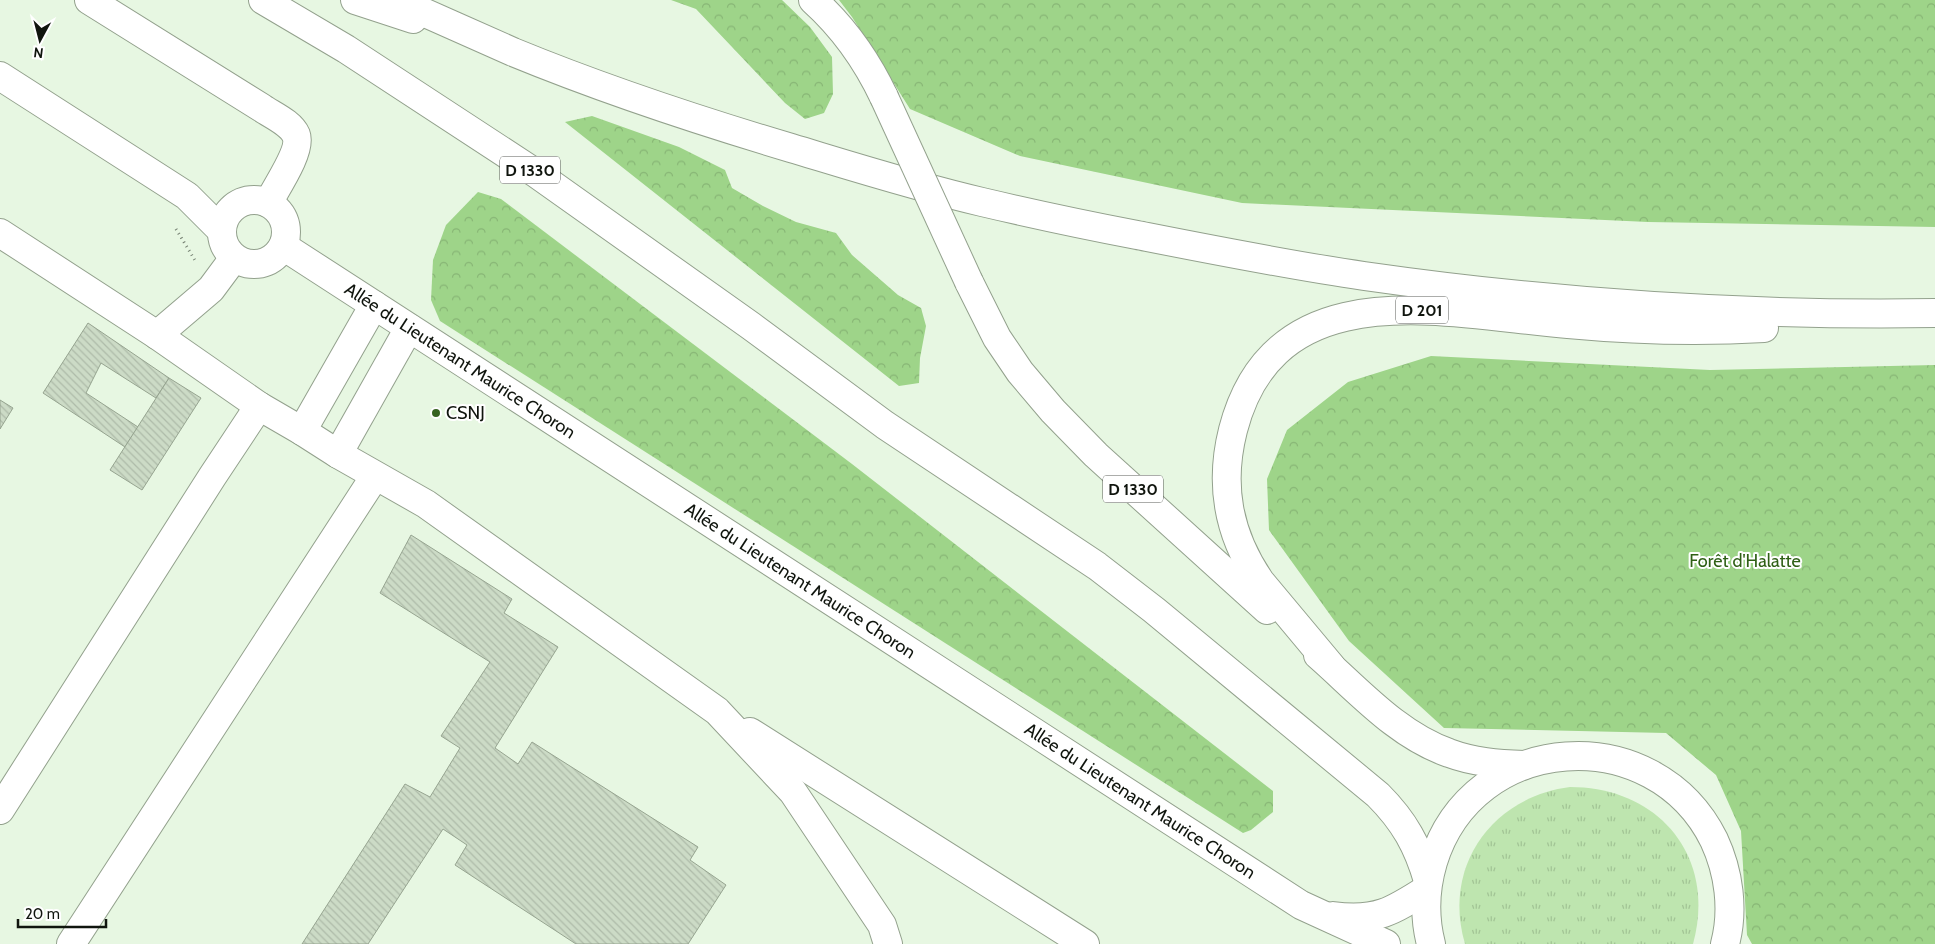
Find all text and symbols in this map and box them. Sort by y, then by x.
north arrow [15,15,65,65]
text: N [32,43,44,62]
road number: D 1330 [500,156,560,184]
street label: Allée du Lieutenant Maurice Choron [341,278,580,443]
road number: D 201 [1396,296,1448,324]
place label: CSNJ [446,402,485,424]
marker: CSNJ [430,407,442,419]
road number: D 1330 [1103,476,1163,502]
street label: Allée du Lieutenant Maurice Choron [681,498,920,663]
park label: Forêt d'Halatte [1689,550,1801,572]
street label: Allée du Lieutenant Maurice Choron [1021,718,1260,884]
scale bar [18,896,105,928]
text: 20 m [25,905,60,923]

